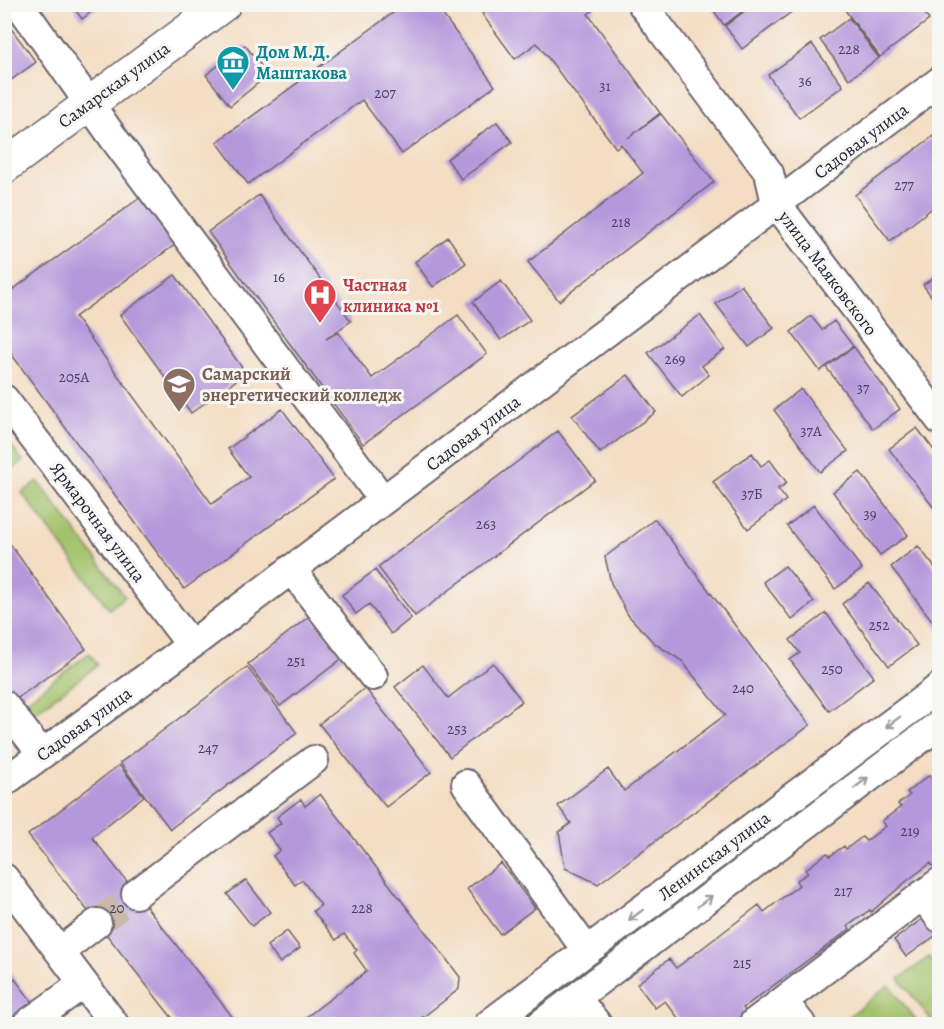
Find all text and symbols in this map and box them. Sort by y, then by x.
street label: Самарская улица [53,36,175,134]
house number: 228 [838,39,860,59]
place label: Дом М.Д. Маштакова [256,40,348,85]
museum icon: Дом М.Д. Маштакова [215,44,251,91]
house number: 36 [798,71,812,91]
house number: 31 [599,76,611,96]
house number: 207 [374,83,396,103]
street label: Садовая улица [809,97,914,184]
house number: 277 [894,175,915,195]
street label: улица Маяковского [772,205,883,340]
house number: 218 [611,212,631,232]
house number: 16 [273,267,285,287]
place label: Частная клиника №1 [343,273,440,318]
hospital icon: Частная клиника №1 [302,277,338,324]
house number: 269 [665,349,686,369]
place label: Самарский энергетический колледж [202,362,402,407]
school or university icon: Самарский энергетический колледж [161,366,197,413]
house number: 205А [59,367,89,387]
house number: 37 [857,378,870,398]
street label: Садовая улица [421,389,526,476]
house number: 37А [800,421,822,441]
street label: Ярмарочная улица [45,457,152,588]
house number: 37Б [741,484,763,504]
house number: 39 [863,504,877,524]
house number: 263 [476,514,496,534]
house number: 252 [869,615,889,635]
house number: 251 [287,651,305,671]
house number: 250 [821,659,843,679]
house number: 240 [732,678,754,698]
street label: Садовая улица [31,681,137,767]
one-way arrow [885,716,901,729]
house number: 253 [447,719,467,739]
house number: 247 [198,738,219,758]
one-way arrow [852,777,868,790]
street label: Ленинская улица [653,806,775,906]
house number: 219 [900,821,920,841]
house number: 217 [834,881,853,901]
one-way arrow [697,895,713,907]
house number: 20 [109,898,125,918]
house number: 228 [351,898,373,918]
one-way arrow [628,908,644,921]
house number: 215 [733,953,751,973]

